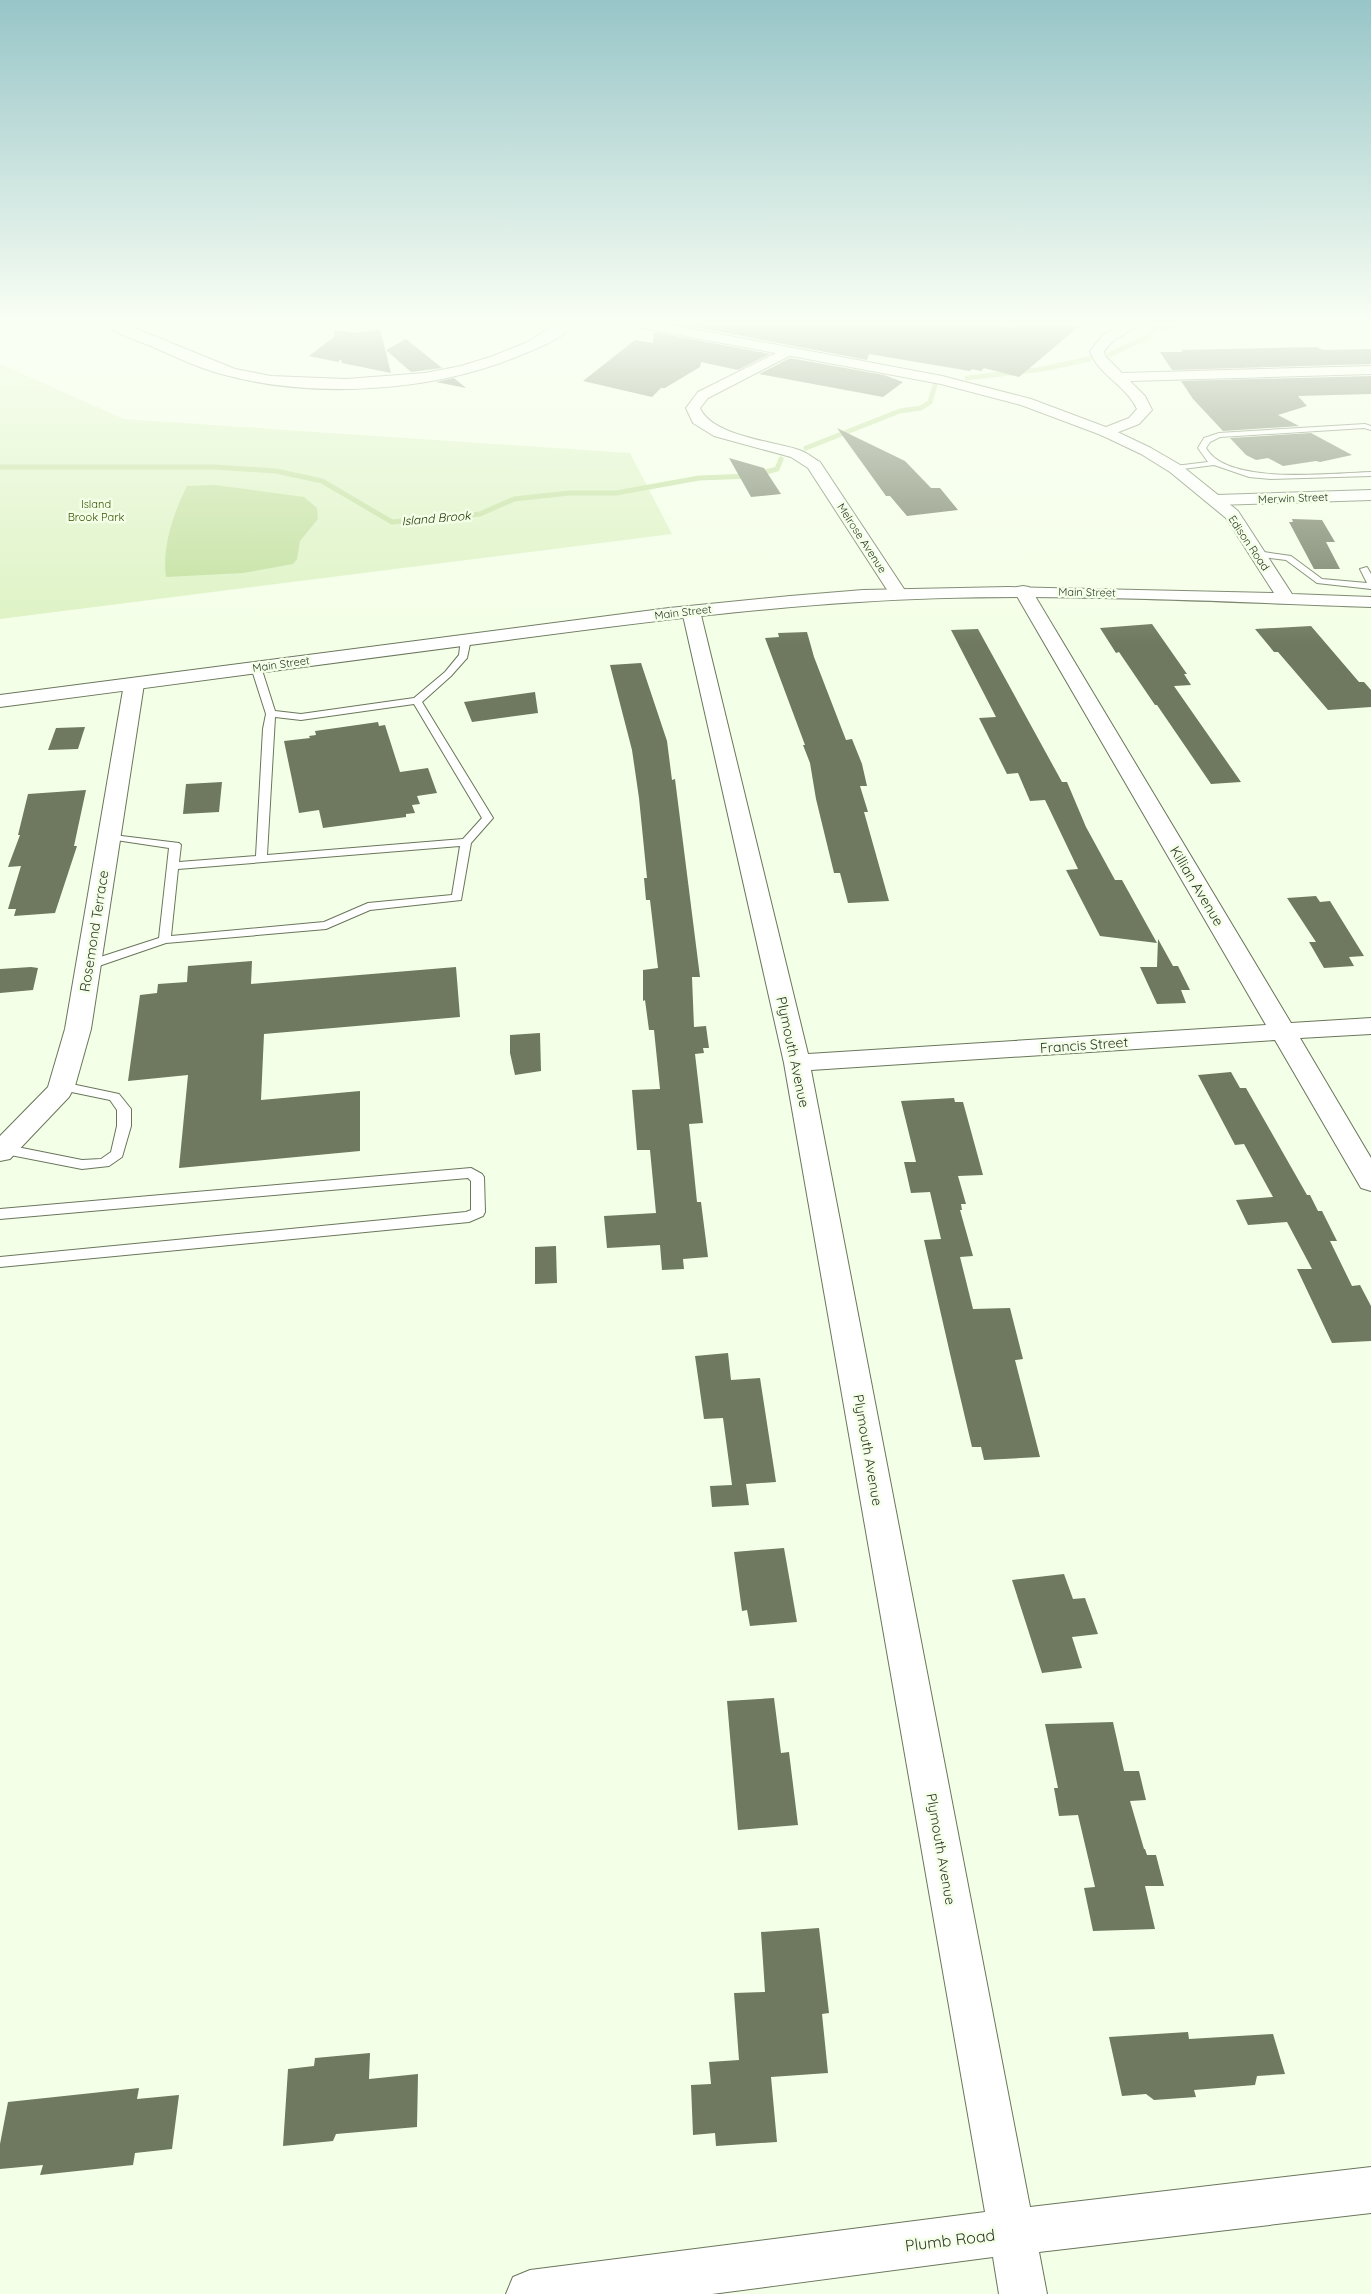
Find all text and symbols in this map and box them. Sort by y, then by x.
street label: Merwin Street [1258,490,1329,506]
park label: Island Brook Park [68,497,124,524]
street label: Melrose Avenue [834,500,890,576]
water label: Island Brook [401,507,473,528]
street label: Edison Road [1225,513,1273,573]
street label: Main Street [1058,584,1116,600]
street label: Main Street [654,602,713,622]
street label: Main Street [252,653,311,675]
street label: Killian Avenue [1166,843,1228,929]
street label: Rosemond Terrace [76,869,113,993]
street label: Plymouth Avenue [772,995,814,1109]
street label: Francis Street [1039,1033,1129,1057]
street label: Plymouth Avenue [849,1393,887,1507]
street label: Plymouth Avenue [922,1792,960,1906]
street label: Plumb Road [904,2225,996,2255]

